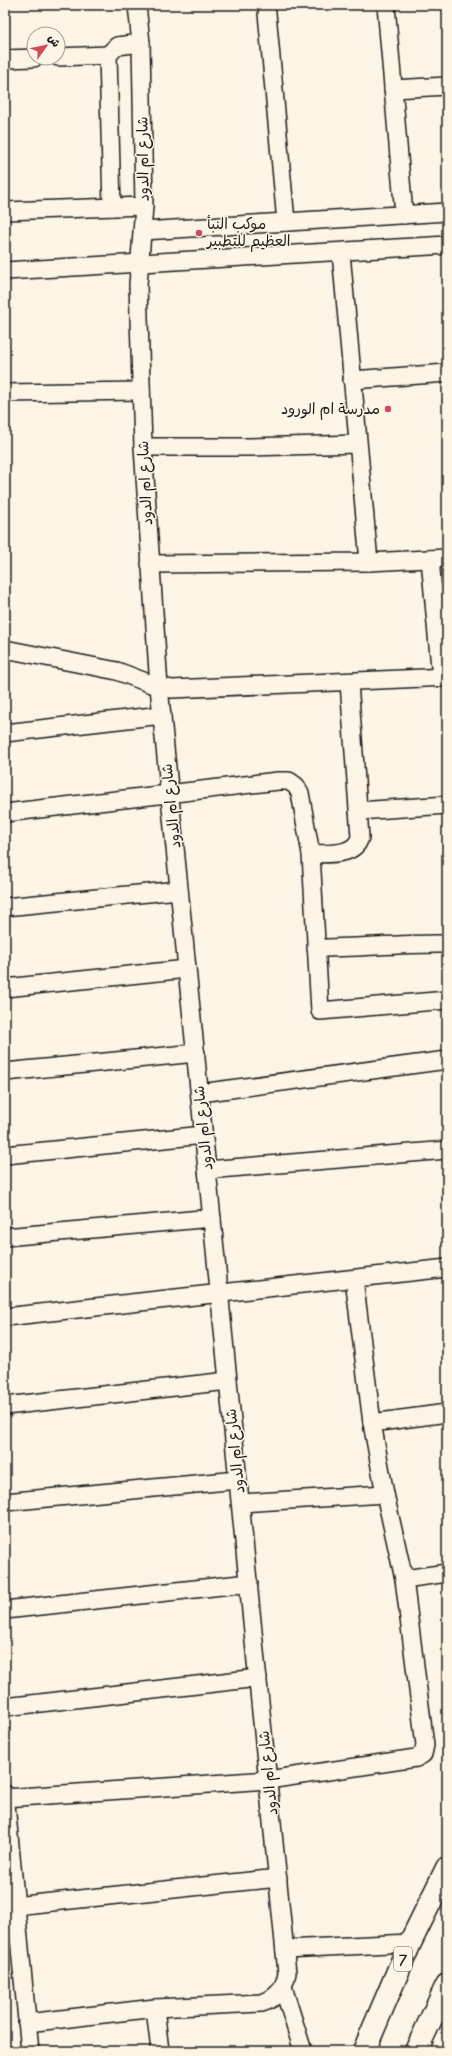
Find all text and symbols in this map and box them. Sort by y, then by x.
north arrow [26,26,66,66]
text: ش [44,32,63,50]
street label: شارع ام الدود [133,116,155,202]
place label: موكب النبأ العظيم للتطبير [206,215,291,252]
marker: موكب النبأ العظيم للتطبير [194,228,204,238]
place label: مدرسة ام الورود [281,400,380,420]
marker: مدرسة ام الورود [383,404,393,414]
street label: شارع ام الدود [134,440,158,526]
street label: شارع ام الدود [158,763,186,849]
street label: شارع ام الدود [190,1085,218,1171]
street label: شارع ام الدود [222,1408,250,1494]
street label: شارع ام الدود [255,1730,283,1816]
road number: 7 [394,1947,412,1971]

